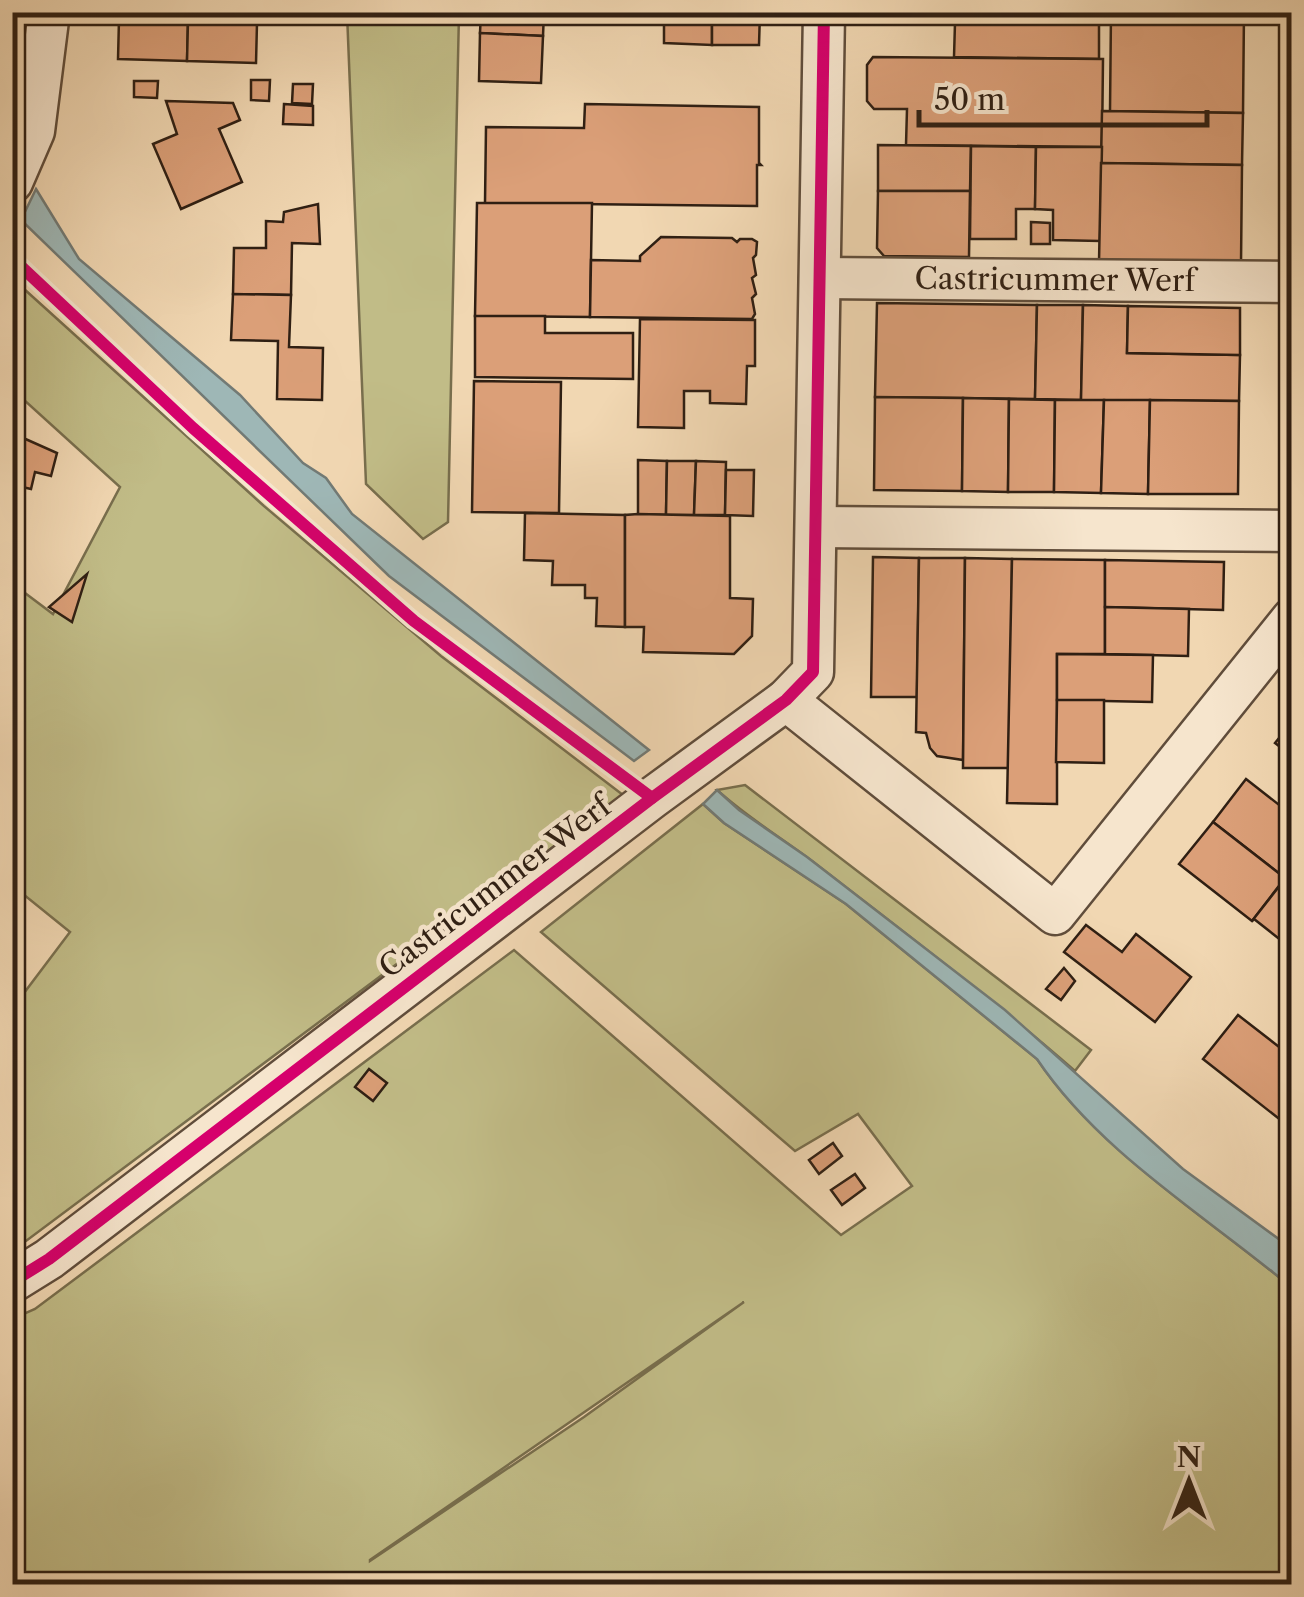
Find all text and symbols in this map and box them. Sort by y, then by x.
scale bar [919,65,1206,127]
text: 50 m [934,81,1005,118]
street label: Castricummer Werf [915,260,1199,299]
street label: Castricummer Werf [372,785,620,986]
north arrow [1139,1432,1239,1532]
text: N [1177,1440,1201,1474]

